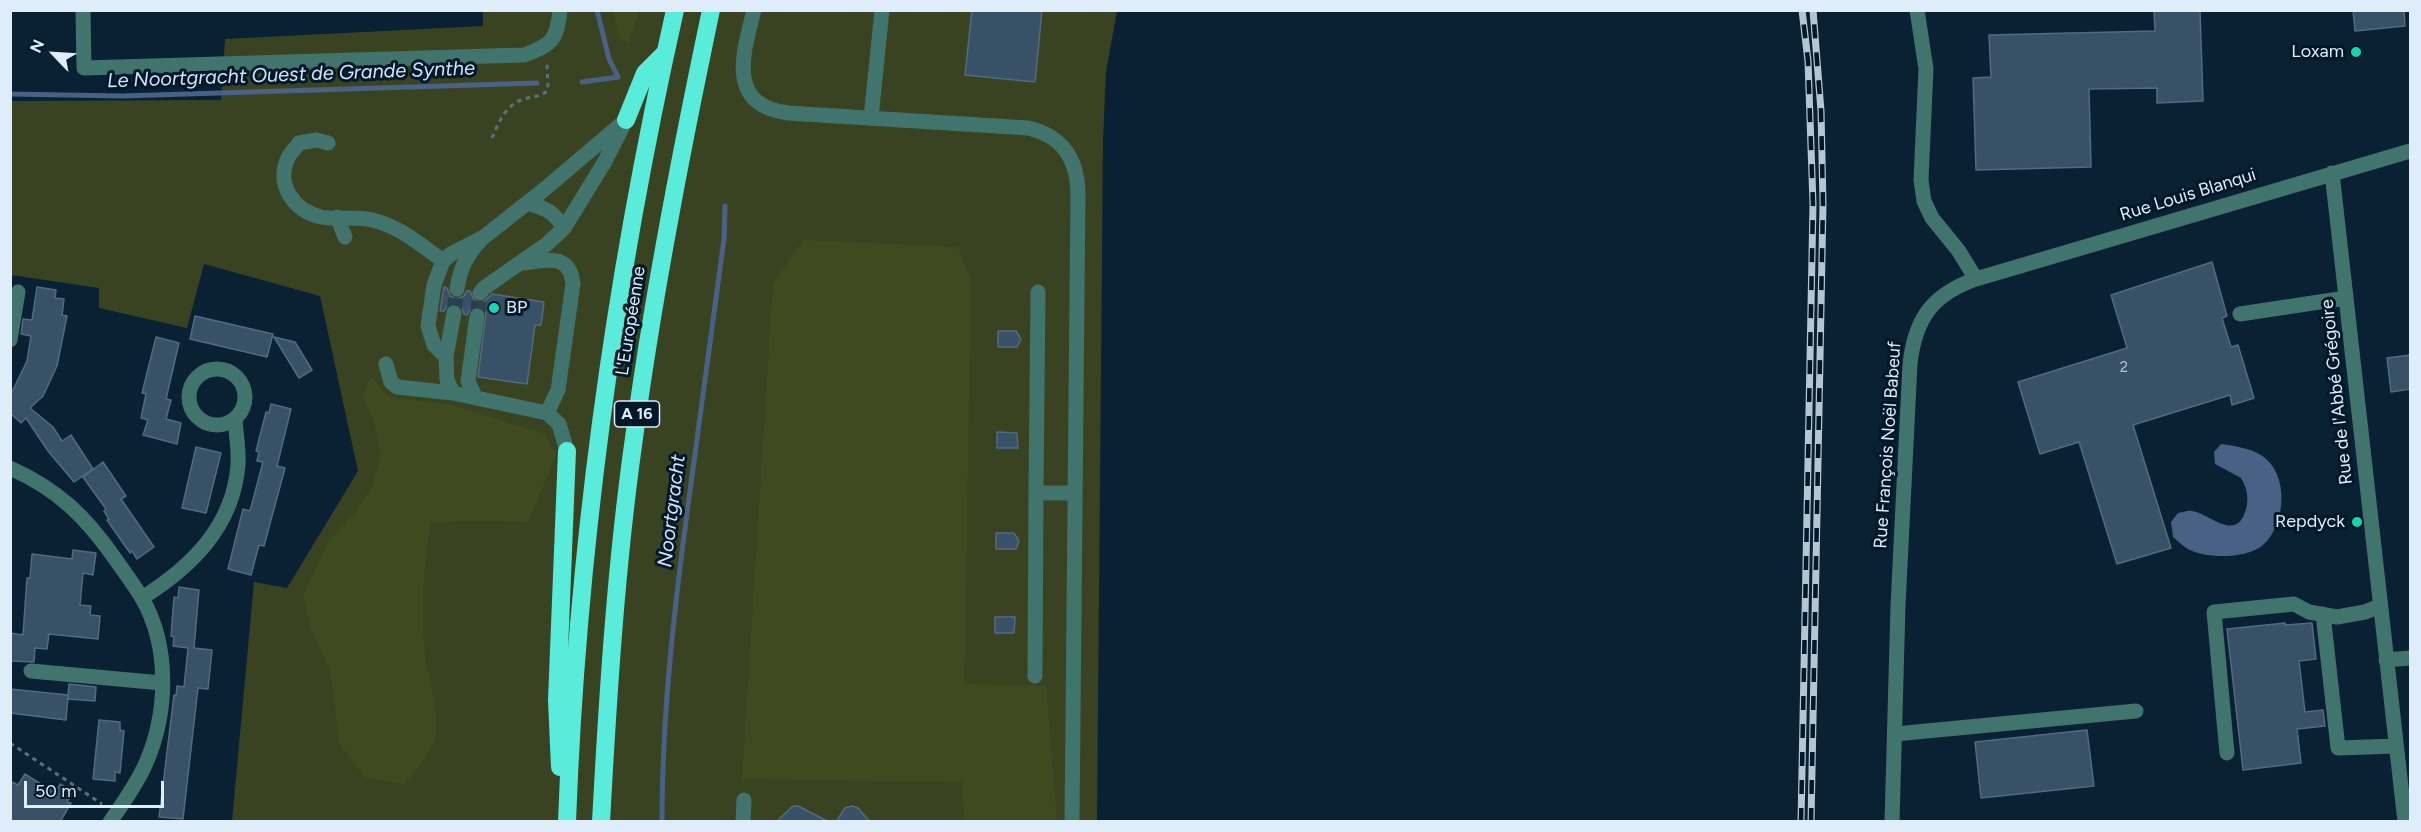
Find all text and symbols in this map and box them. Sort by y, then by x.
north arrow [24,24,84,84]
text: N [26,37,48,56]
place label: Loxam [2291,41,2344,63]
marker: Loxam [2349,45,2363,59]
water label: Le Noortgracht Ouest de Grande Synthe [107,57,475,93]
street label: Rue Louis Blanqui [2117,164,2259,226]
street label: L'Européenne [612,265,650,377]
place label: BP [506,297,527,319]
street label: Rue de l'Abbé Grégoire [2317,298,2357,486]
marker: BP [487,301,501,315]
street label: Rue François Noël Babeuf [1870,341,1906,549]
house number: 2 [2120,359,2128,377]
road number: A 16 [614,401,660,427]
water label: Noortgracht [653,453,691,569]
place label: Repdyck [2275,511,2345,533]
marker: Repdyck [2350,515,2364,529]
scale bar [27,769,166,807]
text: 50 m [35,780,77,802]

